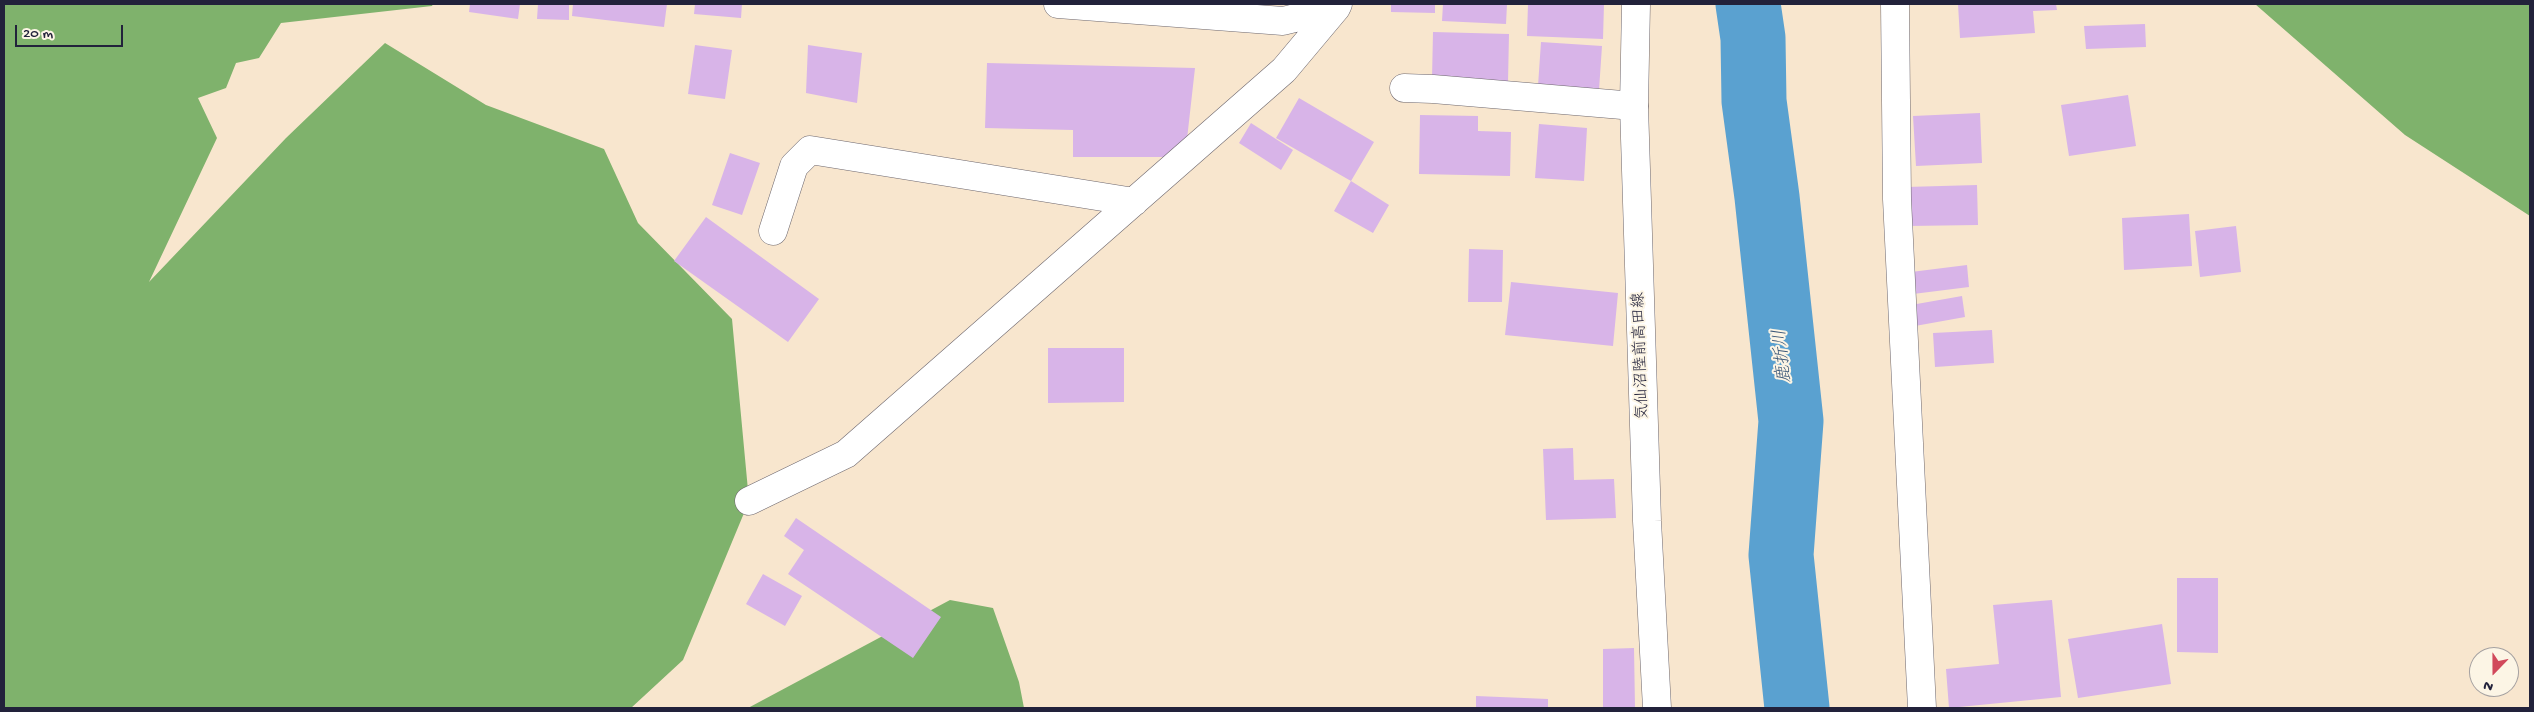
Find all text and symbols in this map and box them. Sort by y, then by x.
scale bar [18,15,125,47]
text: 20 m [23,25,53,43]
street label: 気仙沼陸前高田線 [1630,292,1654,420]
water label: 鹿折川 [1770,328,1798,384]
north arrow [2469,647,2519,697]
text: N [2481,676,2496,695]

